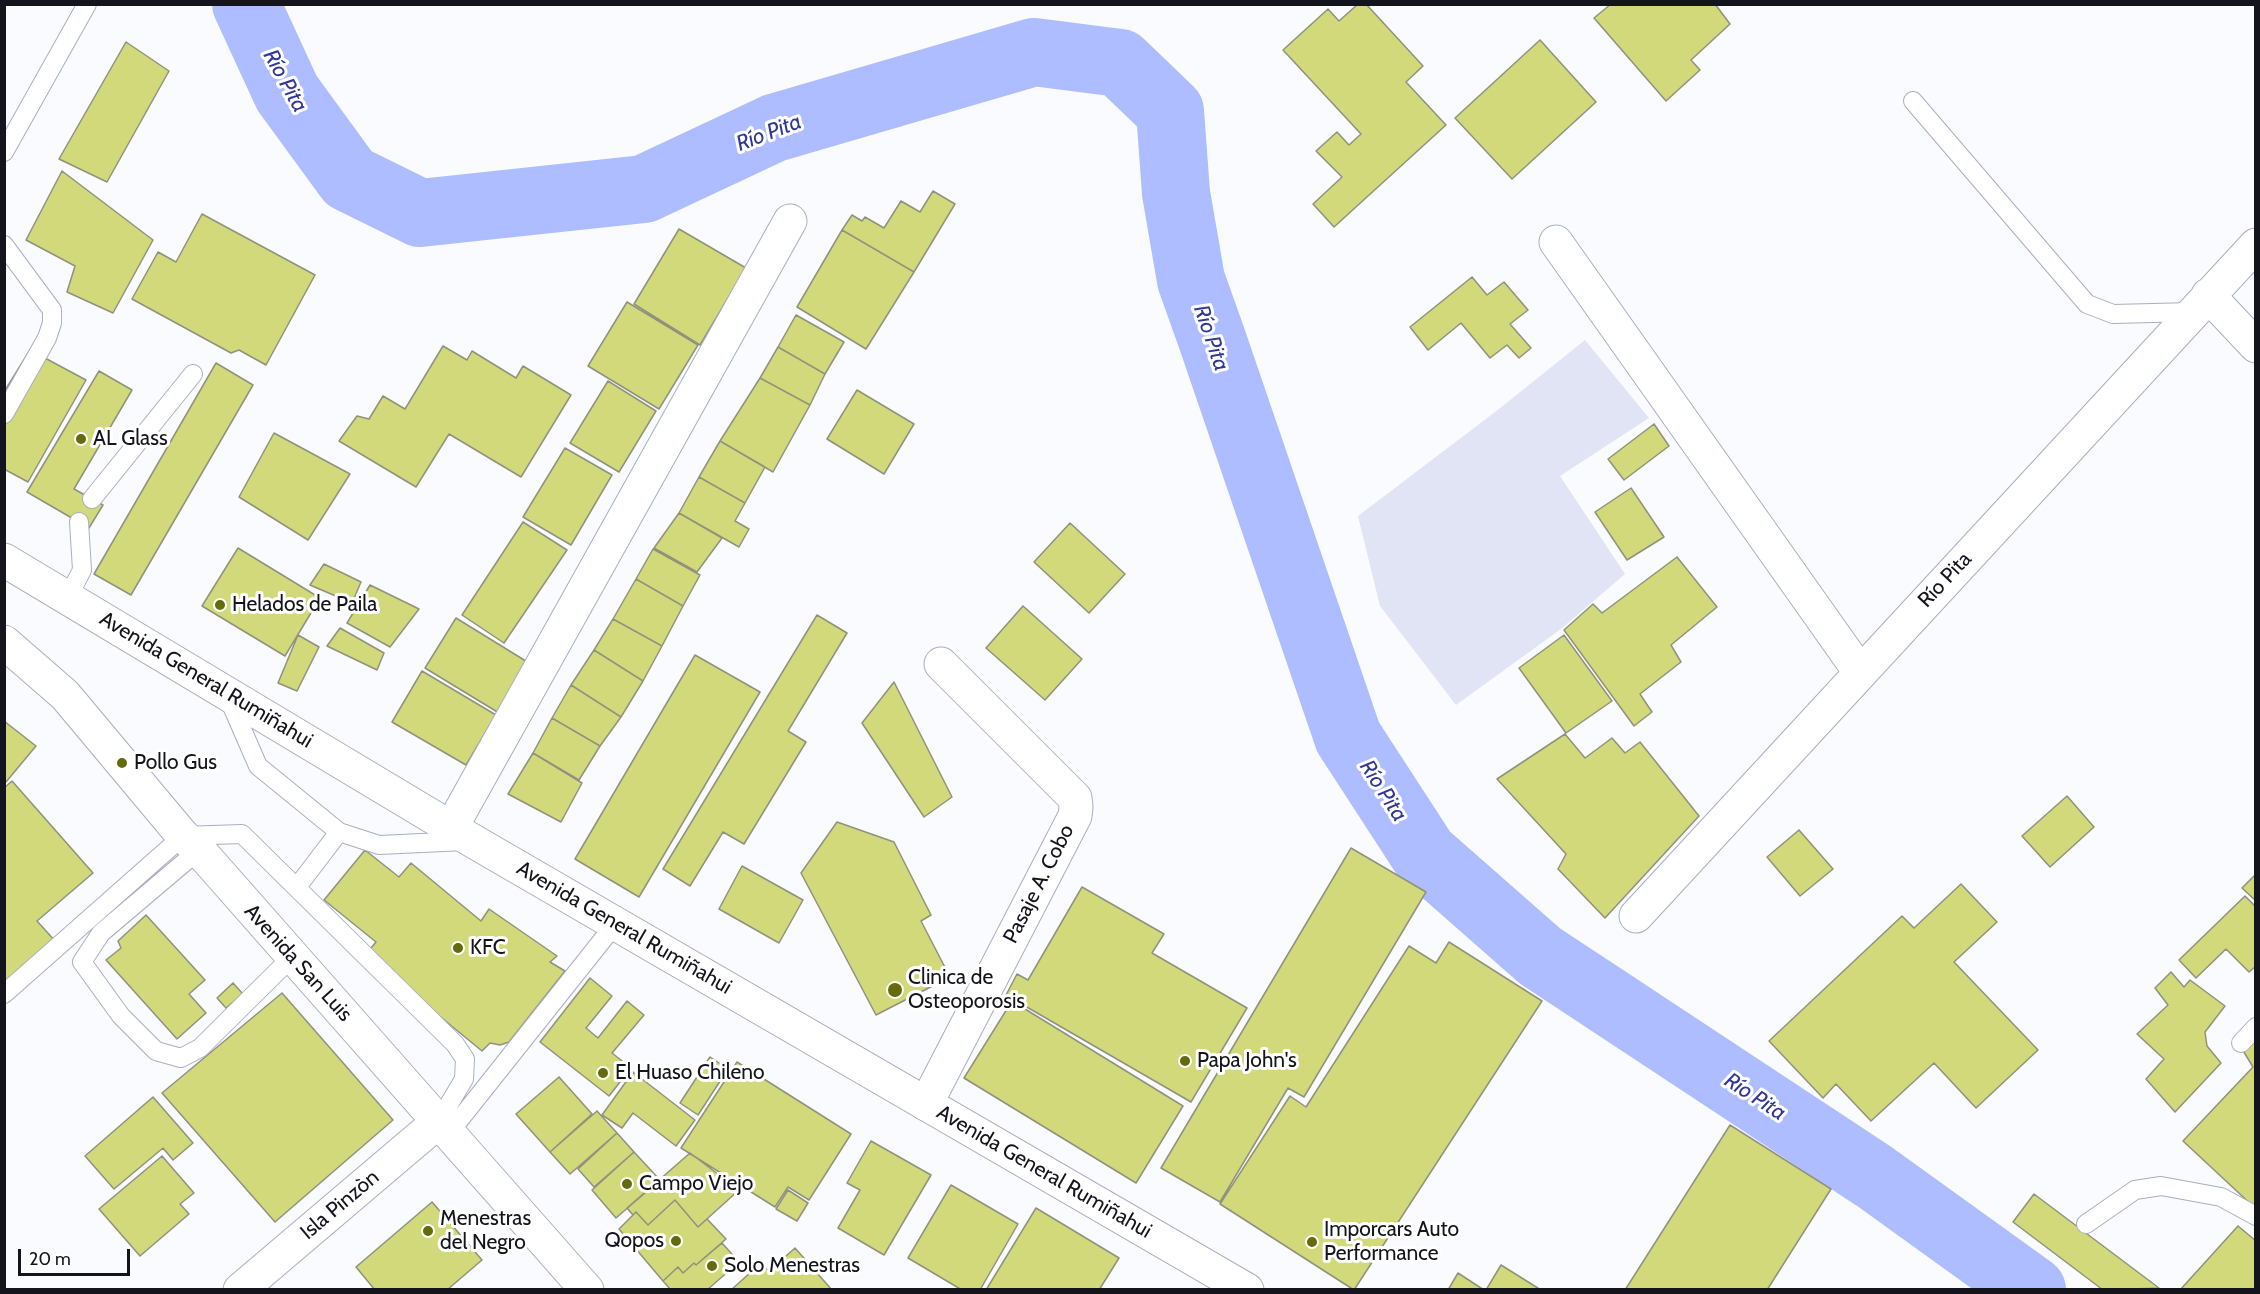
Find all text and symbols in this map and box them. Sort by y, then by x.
water label: Río Pita [257,45,313,117]
water label: Río Pita [733,109,805,157]
water label: Río Pita [1187,302,1235,374]
place label: AL Glass [93,426,168,452]
marker: AL Glass [74,432,88,446]
street label: Río Pita [1913,547,1977,613]
place label: Helados de Paila [232,592,377,618]
marker: Helados de Paila [213,598,227,612]
street label: Avenida General Rumiñahui [95,606,317,754]
place label: Pollo Gus [134,750,217,776]
water label: Río Pita [1353,755,1413,827]
marker: Pollo Gus [115,756,129,770]
street label: Pasaje A. Cobo [998,820,1080,948]
street label: Avenida General Rumiñahui [512,856,736,1000]
street label: Avenida San Luis [239,899,357,1027]
place label: KFC [470,935,506,961]
marker: KFC [451,941,465,955]
place label: Clinica de Osteoporosis [908,965,1025,1015]
marker: Clinica de Osteoporosis [886,981,904,999]
place label: Papa John's [1197,1048,1297,1074]
marker: Papa John's [1178,1054,1192,1068]
place label: El Huaso Chileno [615,1060,765,1086]
marker: El Huaso Chileno [596,1066,610,1080]
water label: Río Pita [1719,1067,1791,1127]
street label: Avenida General Rumiñahui [932,1100,1156,1244]
street label: Isla Pinzòn [296,1165,384,1245]
place label: Campo Viejo [639,1171,753,1197]
marker: Campo Viejo [620,1177,634,1191]
place label: Menestras del Negro [440,1206,531,1256]
place label: Imporcars Auto Performance [1324,1217,1459,1267]
marker: Menestras del Negro [421,1224,435,1238]
place label: Qopos [604,1228,664,1254]
marker: Qopos [669,1234,683,1248]
marker: Imporcars Auto Performance [1305,1235,1319,1249]
scale bar [21,1237,134,1275]
text: 20 m [29,1248,71,1270]
place label: Solo Menestras [724,1253,860,1279]
marker: Solo Menestras [705,1259,719,1273]

